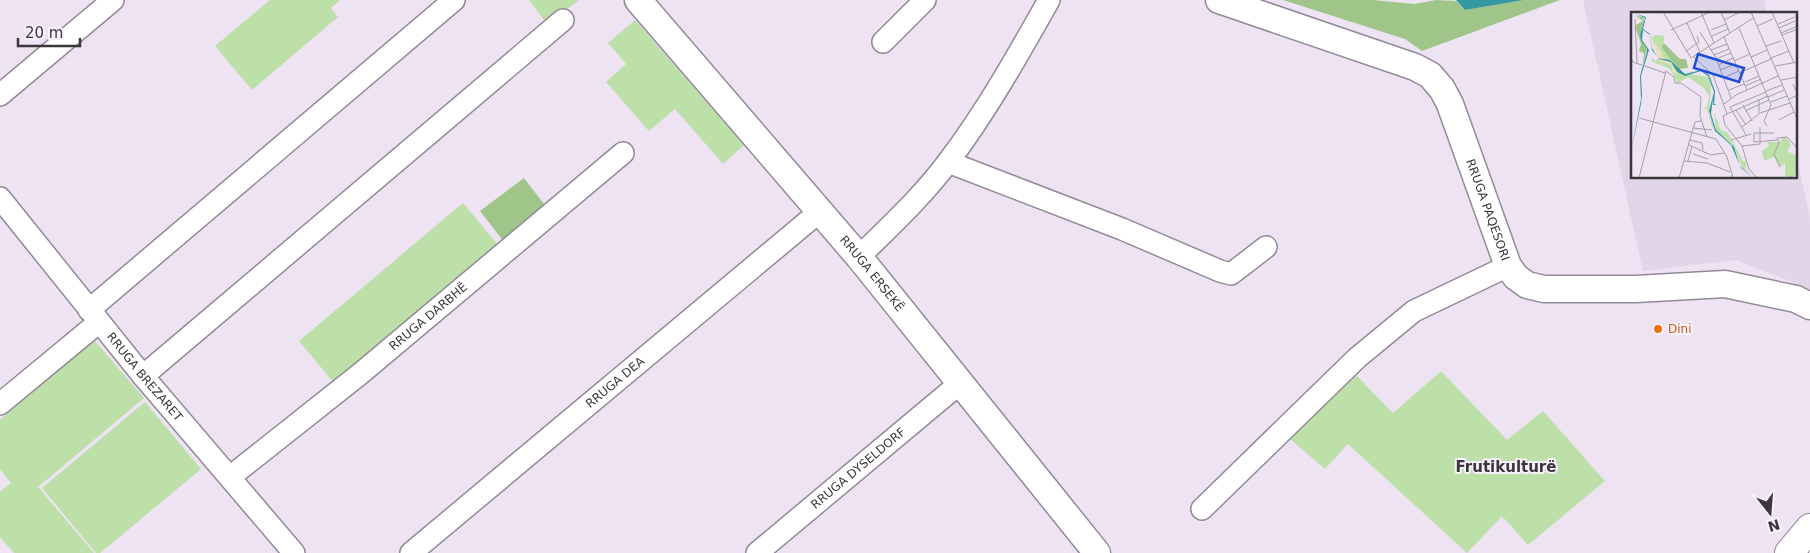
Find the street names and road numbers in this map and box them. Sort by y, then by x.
street label: RRUGA PAQESORI [1463,157,1513,263]
street label: RRUGA ERSEKË [837,233,908,314]
street label: RRUGA DARBHË [386,279,470,353]
street label: RRUGA BREZARET [104,330,186,424]
street label: RRUGA DEA [583,353,648,411]
street label: RRUGA DYSELDORF [808,425,908,512]

